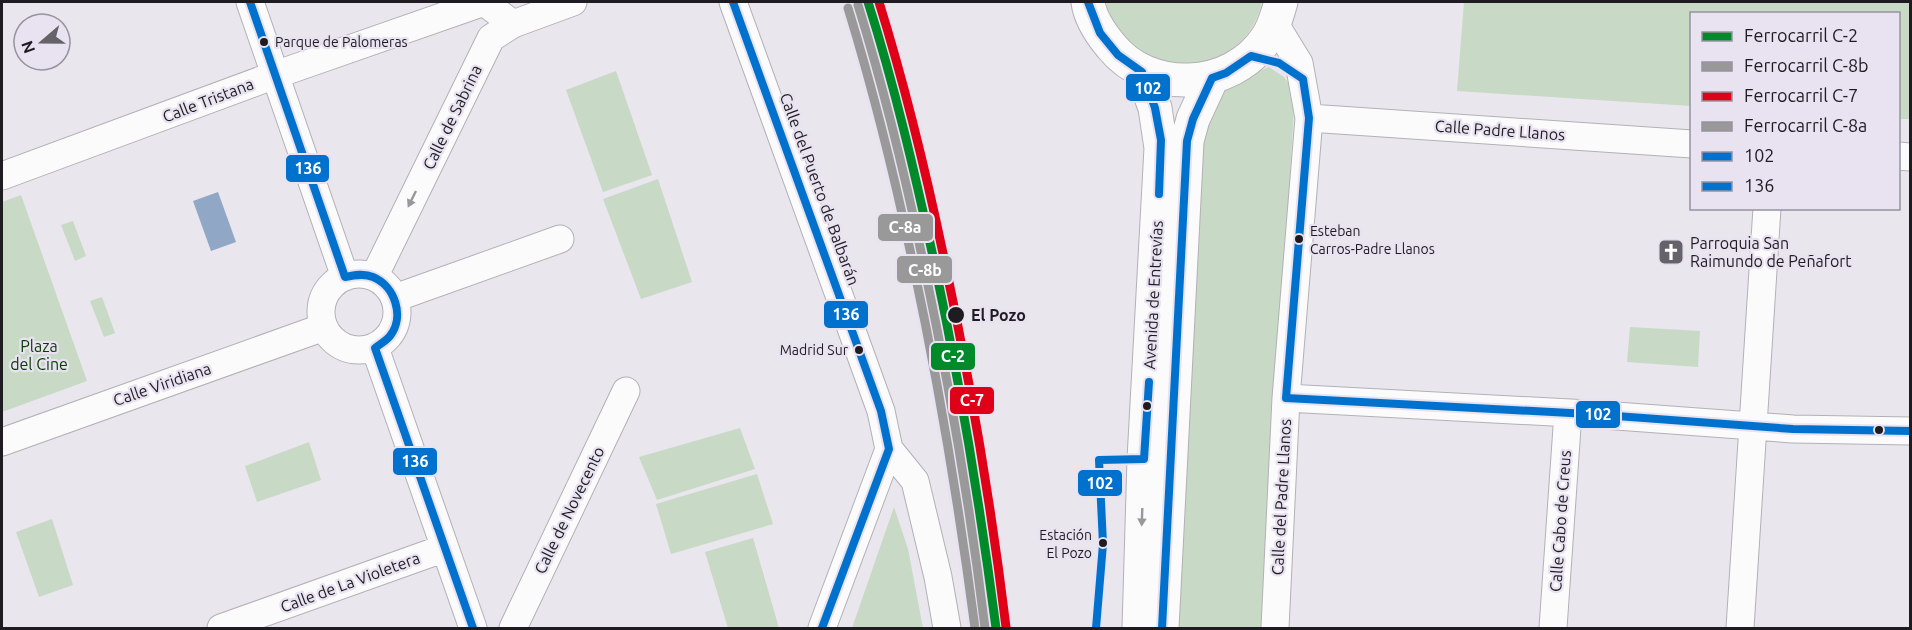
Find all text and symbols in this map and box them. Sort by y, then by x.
north arrow [12,12,72,72]
legend [1690,12,1900,210]
text: Ferrocarril C-2 [1744,25,1858,45]
place label: Parque de Palomeras [275,34,408,50]
marker: Parque de Palomeras [258,36,270,48]
text: N [17,38,38,56]
text: Ferrocarril C-8b [1744,55,1869,75]
street label: Calle de Sabrina [419,62,485,172]
line badge: 102 [1125,73,1171,102]
street label: Calle Tristana [160,74,256,126]
text: 102 [1134,79,1162,97]
text: Ferrocarril C-7 [1744,85,1858,105]
street label: Calle del Puerto de Balbarán [777,90,863,288]
text: Ferrocarril C-8a [1744,115,1867,135]
street label: Calle Padre Llanos [1434,116,1566,144]
text: 102 [1744,145,1774,165]
line badge: 136 [285,154,330,183]
text: 136 [294,159,322,177]
text: 136 [1744,175,1774,195]
one-way arrow [408,190,418,208]
line badge: C-8a [877,213,934,242]
text: C-8a [889,218,921,236]
street label: Avenida de Entrevías [1140,220,1166,370]
place label: Esteban Carros-Padre Llanos [1310,223,1435,257]
marker: Esteban Carros-Padre Llanos [1293,233,1305,245]
place label: Parroquia San Raimundo de Peñafort [1690,234,1852,270]
church icon: Parroquia San Raimundo de Peñafort [1656,237,1686,267]
line badge: C-8b [896,255,953,284]
text: C-8b [908,261,942,279]
line badge: 136 [823,300,869,329]
text: 136 [832,305,860,323]
marker: El Pozo [946,305,966,325]
place label: El Pozo [971,306,1026,324]
park label: Plaza del Cine [10,337,68,373]
place label: Madrid Sur [780,342,849,358]
line badge: C-2 [930,342,976,371]
marker: Madrid Sur [853,344,865,356]
text: C-2 [941,347,965,365]
street label: Calle Viridiana [111,359,213,409]
line badge: C-7 [949,386,995,415]
text: C-7 [960,391,984,409]
unlabelled marker [1141,400,1153,412]
line badge: 102 [1575,400,1621,429]
text: 102 [1584,405,1612,423]
street label: Calle del Padre Llanos [1268,418,1294,576]
unlabelled marker [1873,424,1885,436]
street label: Calle de Novecento [530,444,608,576]
line badge: 136 [392,447,438,476]
street label: Calle Cabo de Creus [1546,449,1574,592]
text: 136 [401,452,429,470]
line badge: 102 [1077,469,1123,497]
text: 102 [1086,474,1114,492]
one-way arrow [1138,508,1147,527]
place label: Estación El Pozo [1039,527,1092,561]
marker: Estación El Pozo [1097,537,1109,549]
street label: Calle de La Violetera [278,548,422,616]

